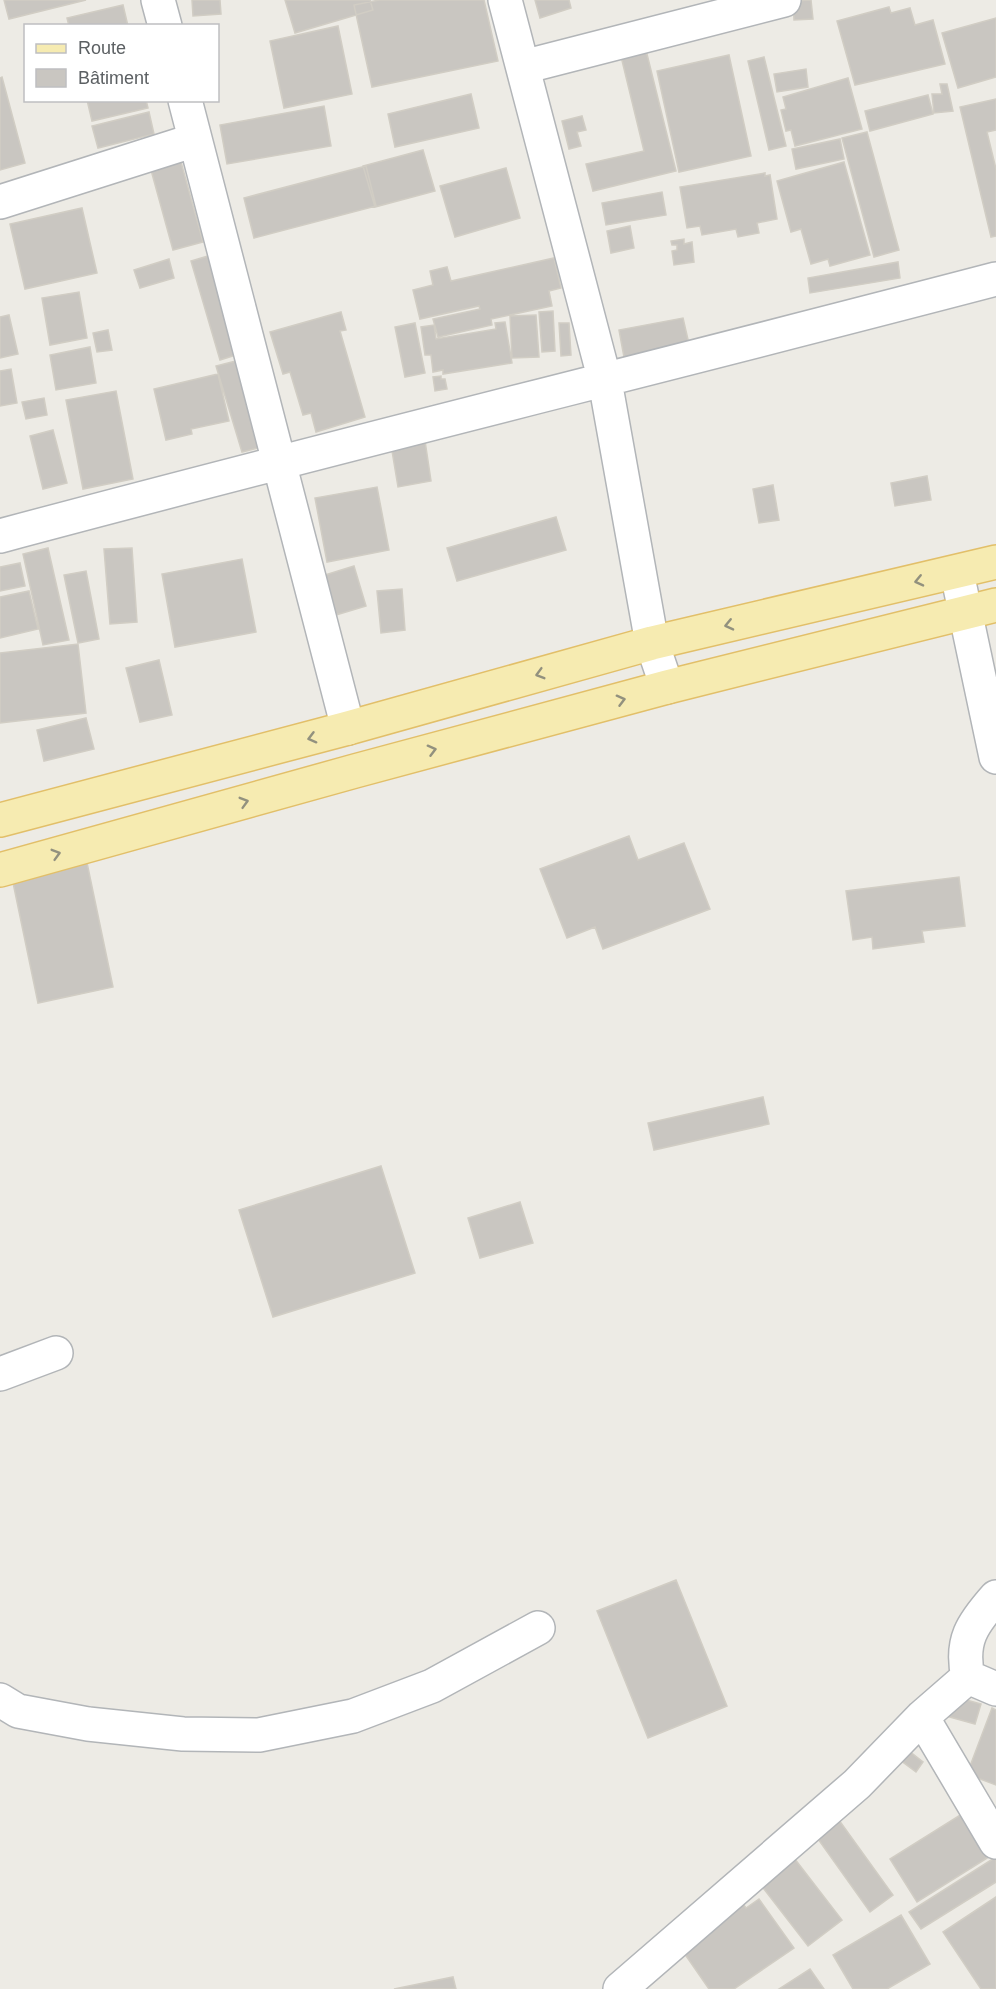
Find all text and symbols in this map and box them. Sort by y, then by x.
legend [24,24,219,102]
text: Route [78,38,126,58]
text: Bâtiment [78,68,149,88]
one-way arrow [914,574,924,587]
one-way arrow [724,618,734,631]
one-way arrow [535,667,545,680]
one-way arrow [615,695,625,707]
one-way arrow [307,731,318,743]
one-way arrow [426,745,437,757]
one-way arrow [238,797,249,809]
one-way arrow [51,849,61,862]

